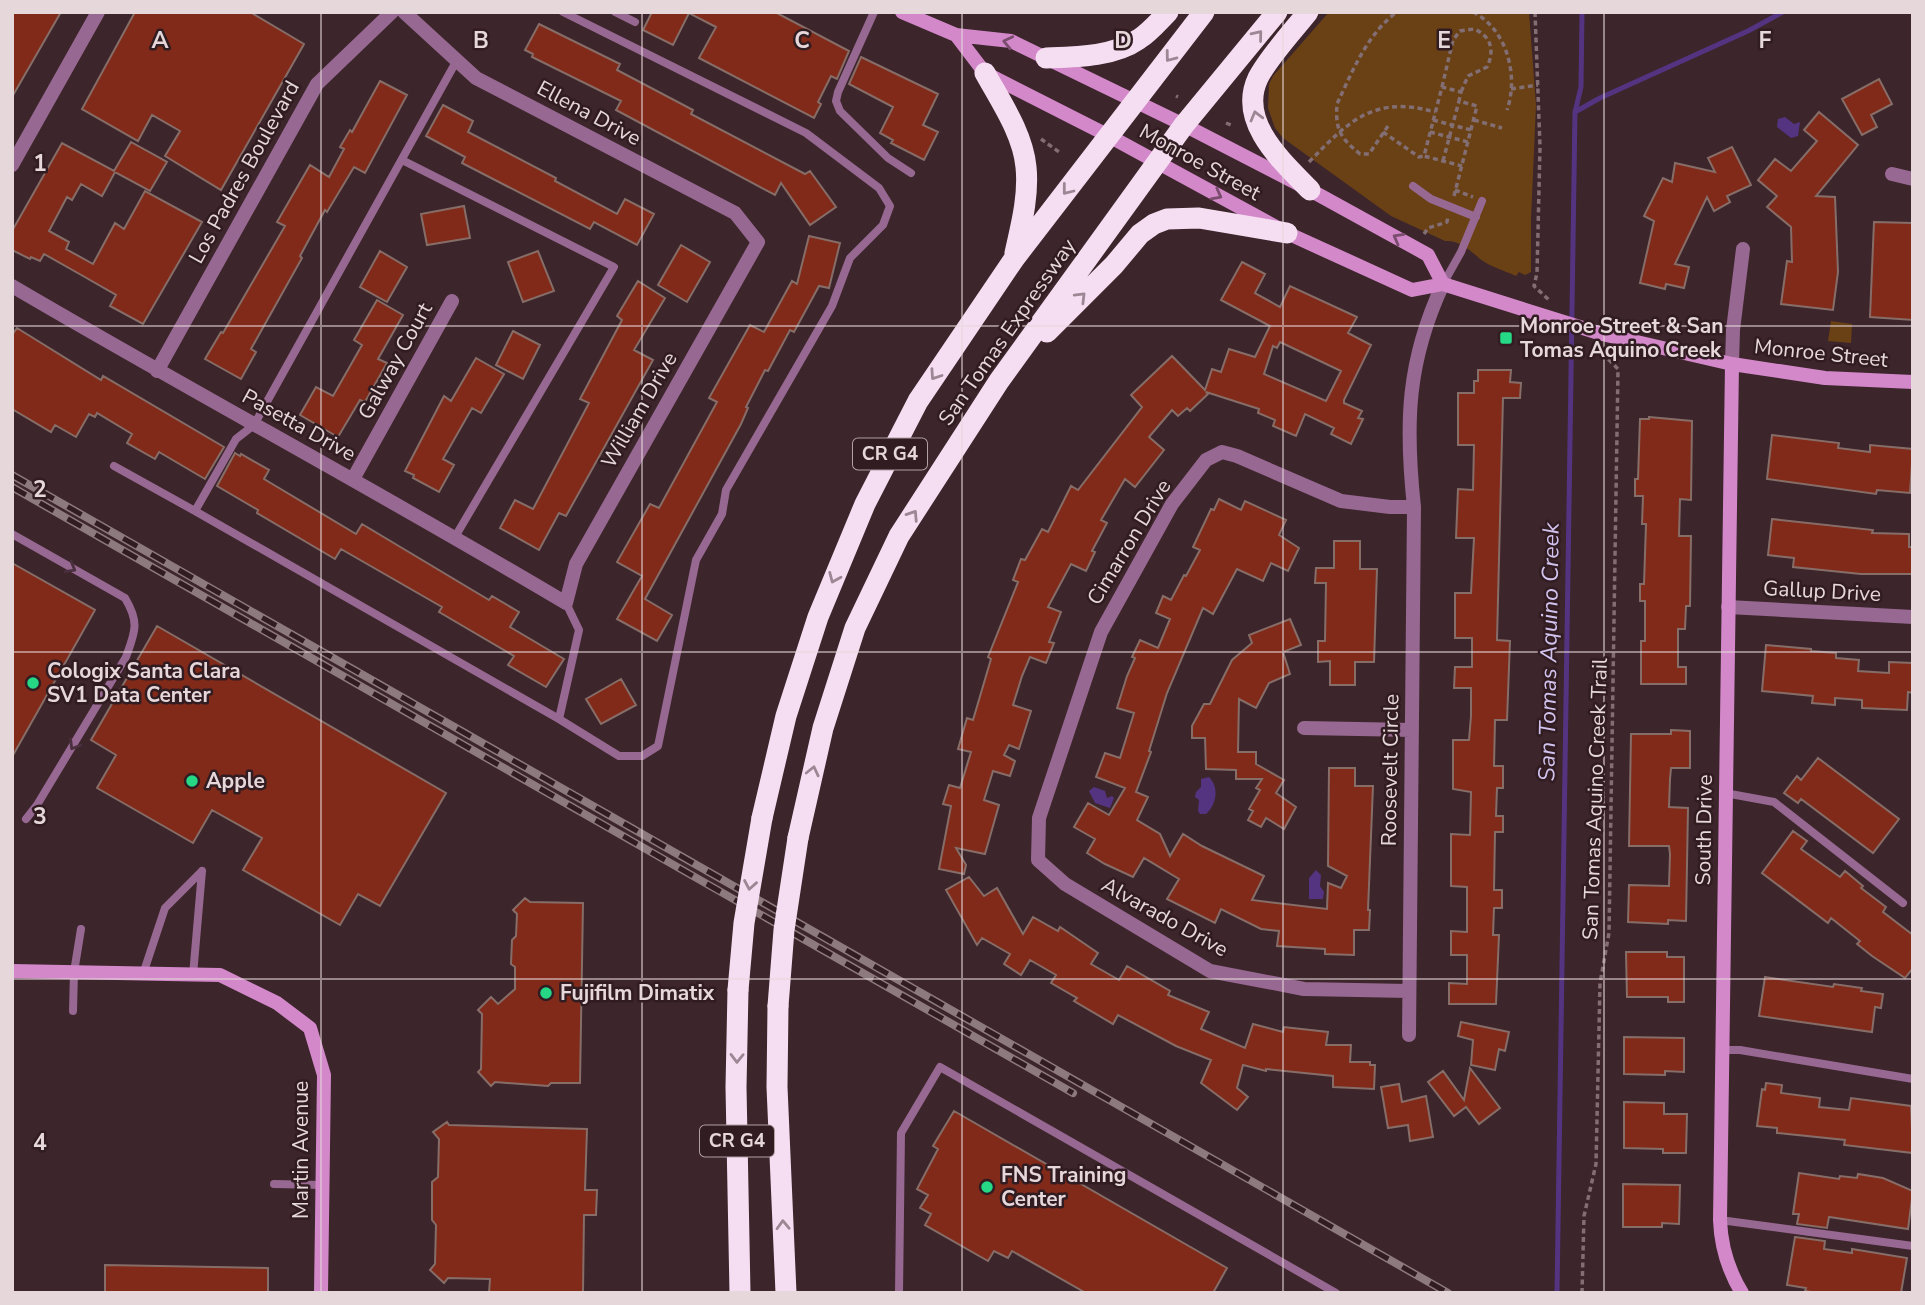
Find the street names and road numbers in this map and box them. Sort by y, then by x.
street label: Ellena Drive [532,74,646,152]
street label: Los Padres Boulevard [182,76,306,268]
street label: Monroe Street [1134,117,1266,207]
street label: San Tomas Expressway [932,233,1082,431]
street label: Galway Court [351,297,439,424]
street label: Monroe Street [1753,332,1890,374]
street label: William Drive [594,347,684,473]
street label: Pasetta Drive [237,382,361,468]
road number: CR G4 [853,438,927,470]
street label: Cimarron Drive [1080,474,1178,610]
street label: Gallup Drive [1762,574,1882,608]
street label: San Tomas Aquino Creek Trail [1576,657,1614,941]
street label: Roosevelt Circle [1375,694,1405,846]
street label: South Drive [1689,774,1719,886]
street label: Alvarado Drive [1097,871,1233,963]
street label: Martin Avenue [287,1081,315,1219]
road number: CR G4 [700,1126,774,1156]

